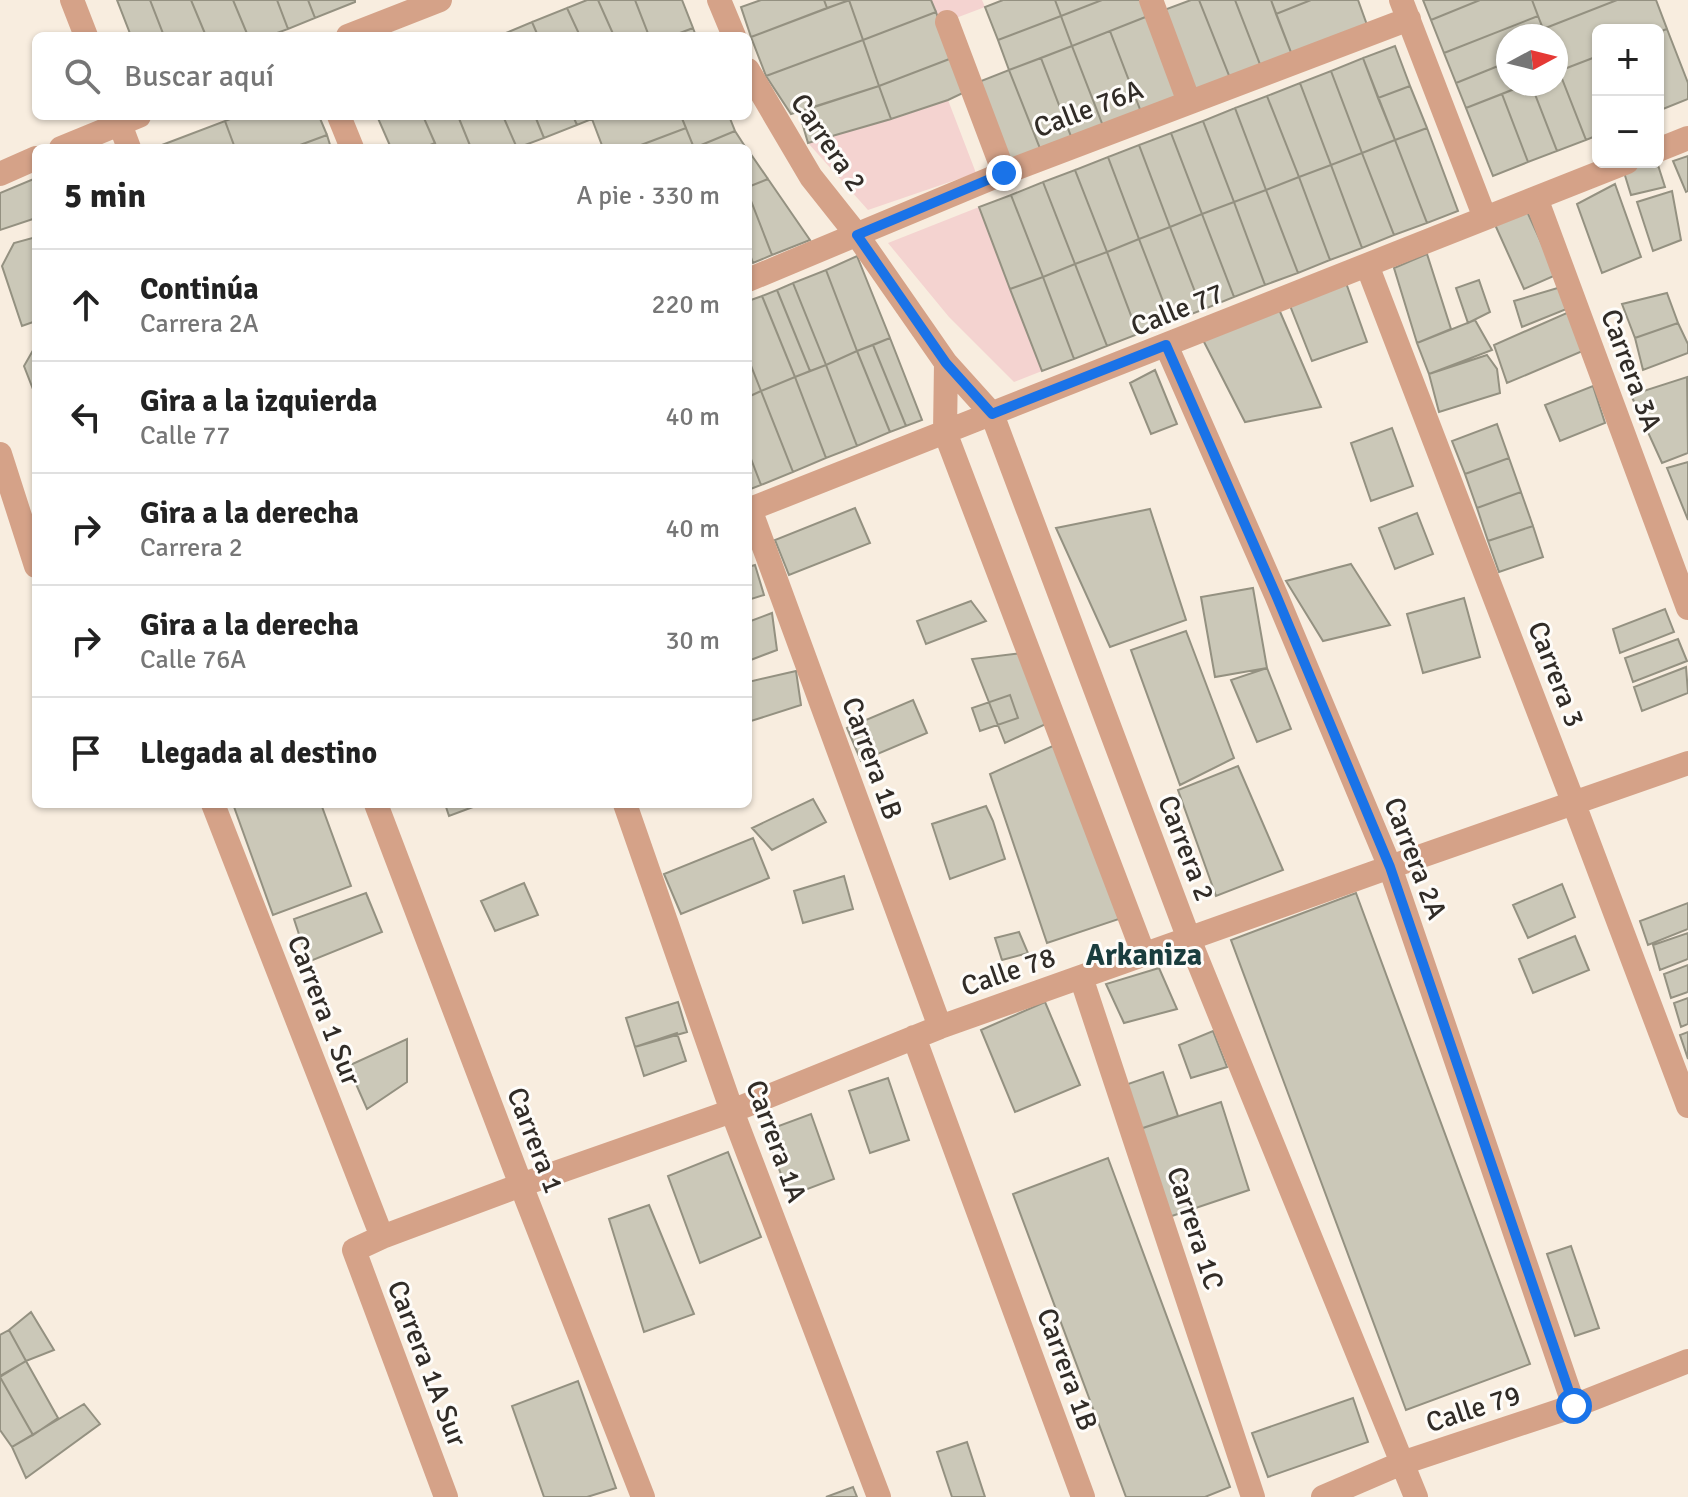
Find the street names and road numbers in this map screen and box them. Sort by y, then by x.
street label: Calle 76A [1029,73,1148,145]
street label: Carrera 2 [783,87,873,198]
street label: Calle 77 [1126,276,1229,344]
street label: Carrera 3A [1593,305,1669,436]
street label: Carrera 3 [1520,617,1592,732]
street label: Carrera 1B [834,693,910,824]
street label: Carrera 2 [1150,791,1222,906]
street label: Carrera 2A [1376,793,1454,924]
street label: Carrera 1 Sur [280,931,368,1091]
street label: Calle 78 [957,940,1060,1004]
street label: Carrera 1A [738,1076,814,1207]
street label: Carrera 1 [499,1083,571,1198]
street label: Carrera 1C [1159,1162,1231,1294]
street label: Carrera 1A Sur [380,1276,475,1452]
street label: Carrera 1B [1029,1304,1105,1435]
street label: Calle 79 [1422,1378,1525,1440]

